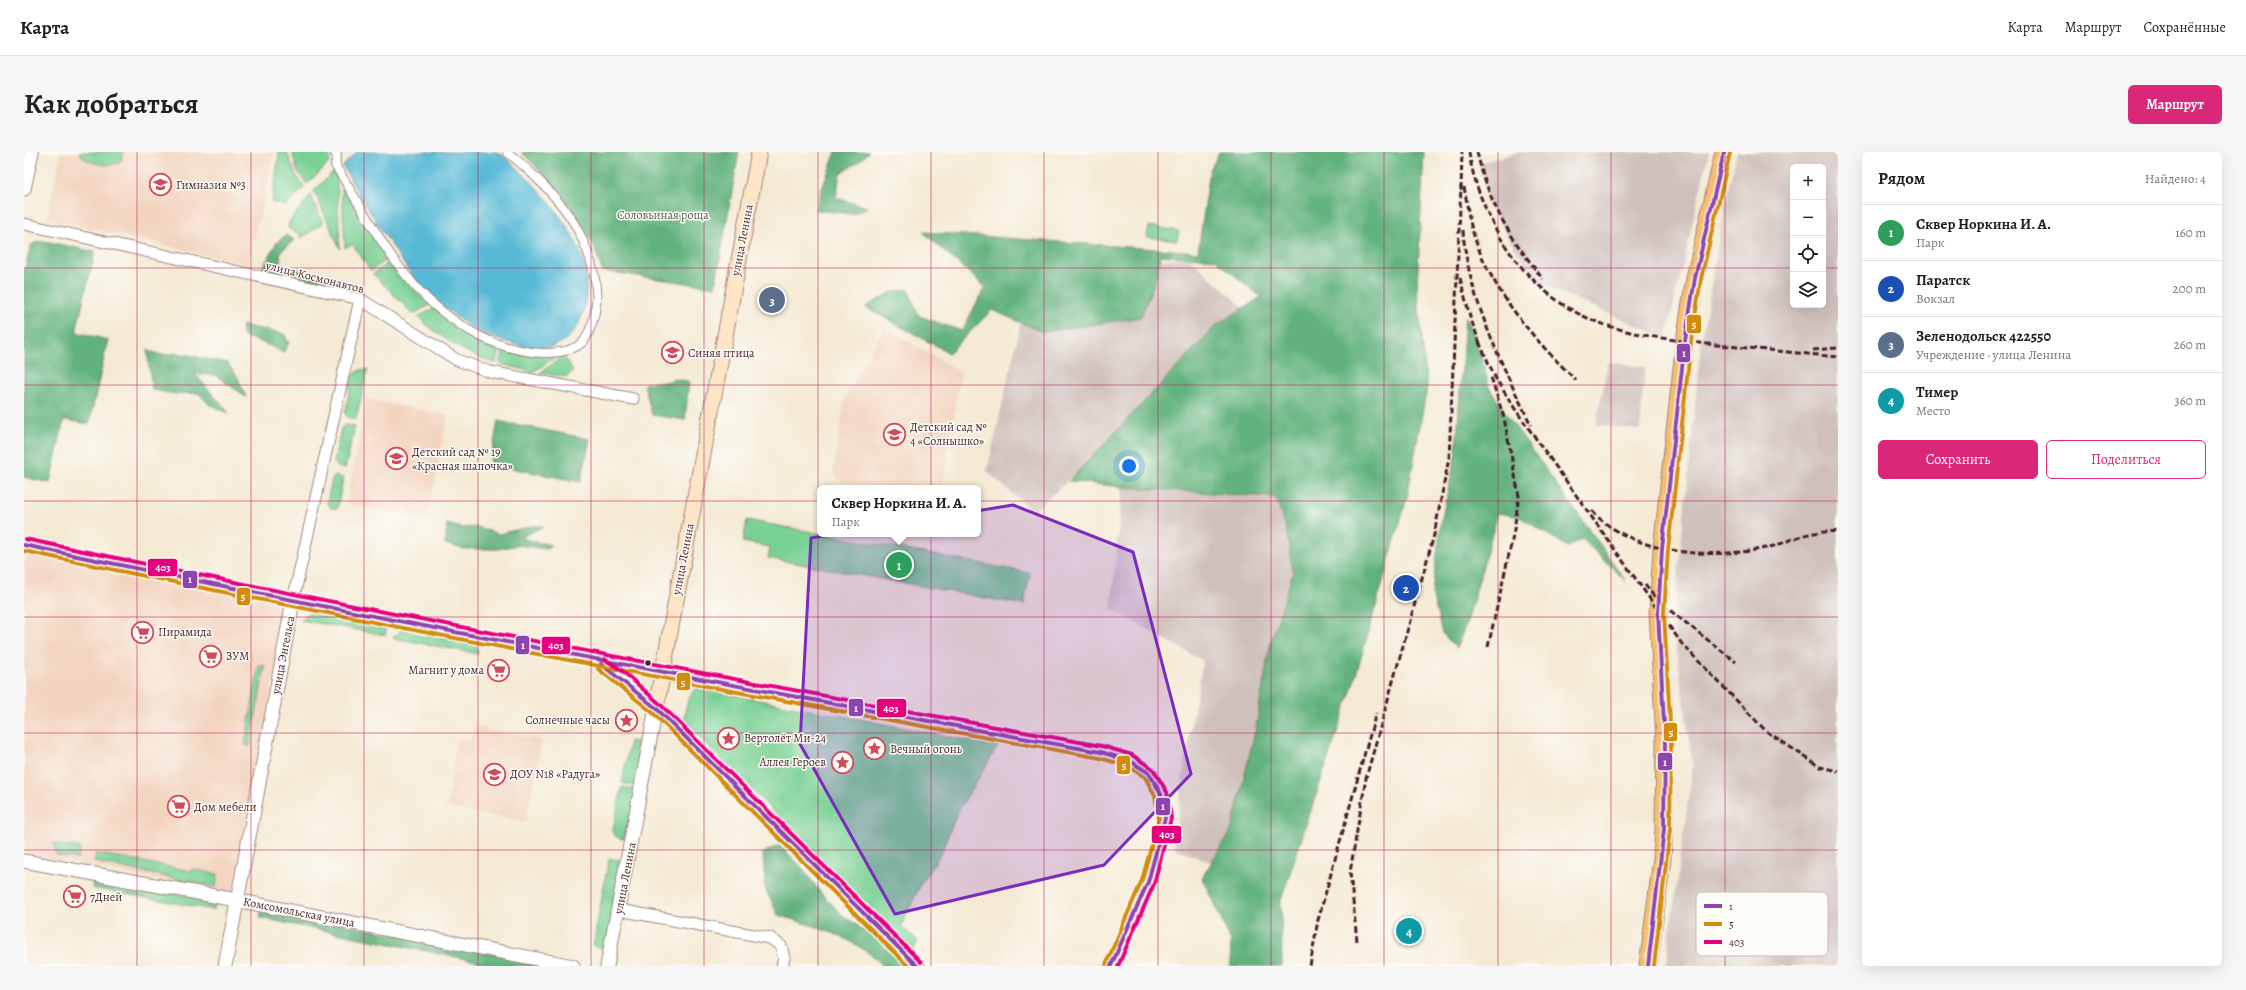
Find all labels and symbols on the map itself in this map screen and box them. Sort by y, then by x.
school or university icon: Гимназия №3 [147,172,173,198]
place label: Гимназия №3 [176,177,246,193]
street label: улица Ленина [727,202,757,278]
park label: Соловьиная роща [617,207,709,223]
street label: улица Космонавтов [263,257,366,297]
pin: 3 [759,285,785,315]
line badge: 5 [1686,314,1702,334]
text: 5 [1692,317,1697,332]
school or university icon: Синяя птица [659,340,685,366]
line badge: 1 [1676,343,1691,363]
place label: Синяя птица [688,345,755,361]
text: 1 [1682,346,1686,361]
place label: Детский сад № 4 «Солнышко» [910,419,987,449]
school or university icon: Детский сад № 4 «Солнышко» [882,421,908,447]
place label: Детский сад № 19 «Красная шапочка» [412,444,513,474]
school or university icon: Детский сад № 19 «Красная шапочка» [384,446,410,472]
your location [1119,456,1139,476]
street label: улица Ленина [668,521,698,597]
pin: 1 [886,550,912,580]
line badge: 403 [147,558,178,577]
text: 403 [155,560,171,575]
line badge: 1 [182,570,198,589]
text: 1 [188,572,192,587]
pin: 2 [1393,573,1419,603]
line badge: 5 [236,587,251,606]
text: 5 [241,589,246,604]
street label: улица Энгельса [267,614,299,697]
supermarket icon: Пирамида [129,619,155,645]
place label: Пирамида [158,624,212,640]
line badge: 1 [515,635,530,655]
line badge: 403 [541,636,571,655]
text: 1 [521,638,525,653]
text: 403 [548,638,564,653]
supermarket icon: ЗУМ [198,643,224,669]
place label: ЗУМ [226,648,249,664]
supermarket icon: Магнит у дома [486,657,512,683]
unlabelled marker [643,658,653,668]
place label: Магнит у дома [408,662,484,678]
line badge: 5 [676,672,691,691]
text: 5 [681,675,686,690]
line badge: 1 [848,698,864,717]
line badge: 403 [876,698,907,718]
text: 1 [854,701,858,716]
text: 403 [883,701,899,716]
place icon: Солнечные часы [613,707,639,733]
place label: Солнечные часы [525,712,610,728]
line badge: 5 [1663,722,1678,742]
place icon: Вертолёт Ми-24 [716,725,742,751]
text: 5 [1669,725,1674,740]
place label: Вертолёт Ми-24 [744,730,827,746]
place icon: Вечный огонь [861,736,887,762]
place label: Вечный огонь [890,741,963,757]
place icon: Аллея Героев [829,749,855,775]
line badge: 1 [1657,752,1673,771]
place label: Аллея Героев [759,754,826,770]
line badge: 5 [1116,755,1131,775]
text: 1 [1663,755,1667,770]
text: 5 [1122,758,1127,773]
school or university icon: ДОУ N18 «Радуга» [481,761,507,787]
place label: ДОУ N18 «Радуга» [510,766,600,782]
supermarket icon: Дом мебели [166,794,192,820]
line badge: 1 [1155,797,1171,816]
place label: Дом мебели [194,799,256,815]
text: 1 [1161,799,1165,814]
line badge: 403 [1151,825,1182,844]
text: 403 [1159,827,1175,842]
street label: улица Ленина [610,840,640,916]
supermarket icon: 7Дней [62,884,88,910]
place label: 7Дней [90,889,122,905]
legend [1696,892,1828,956]
street label: Комсомольская улица [242,893,357,931]
text: 1 [1729,899,1733,914]
pin: 4 [1396,916,1422,946]
text: 5 [1729,917,1734,932]
text: 403 [1729,935,1744,950]

